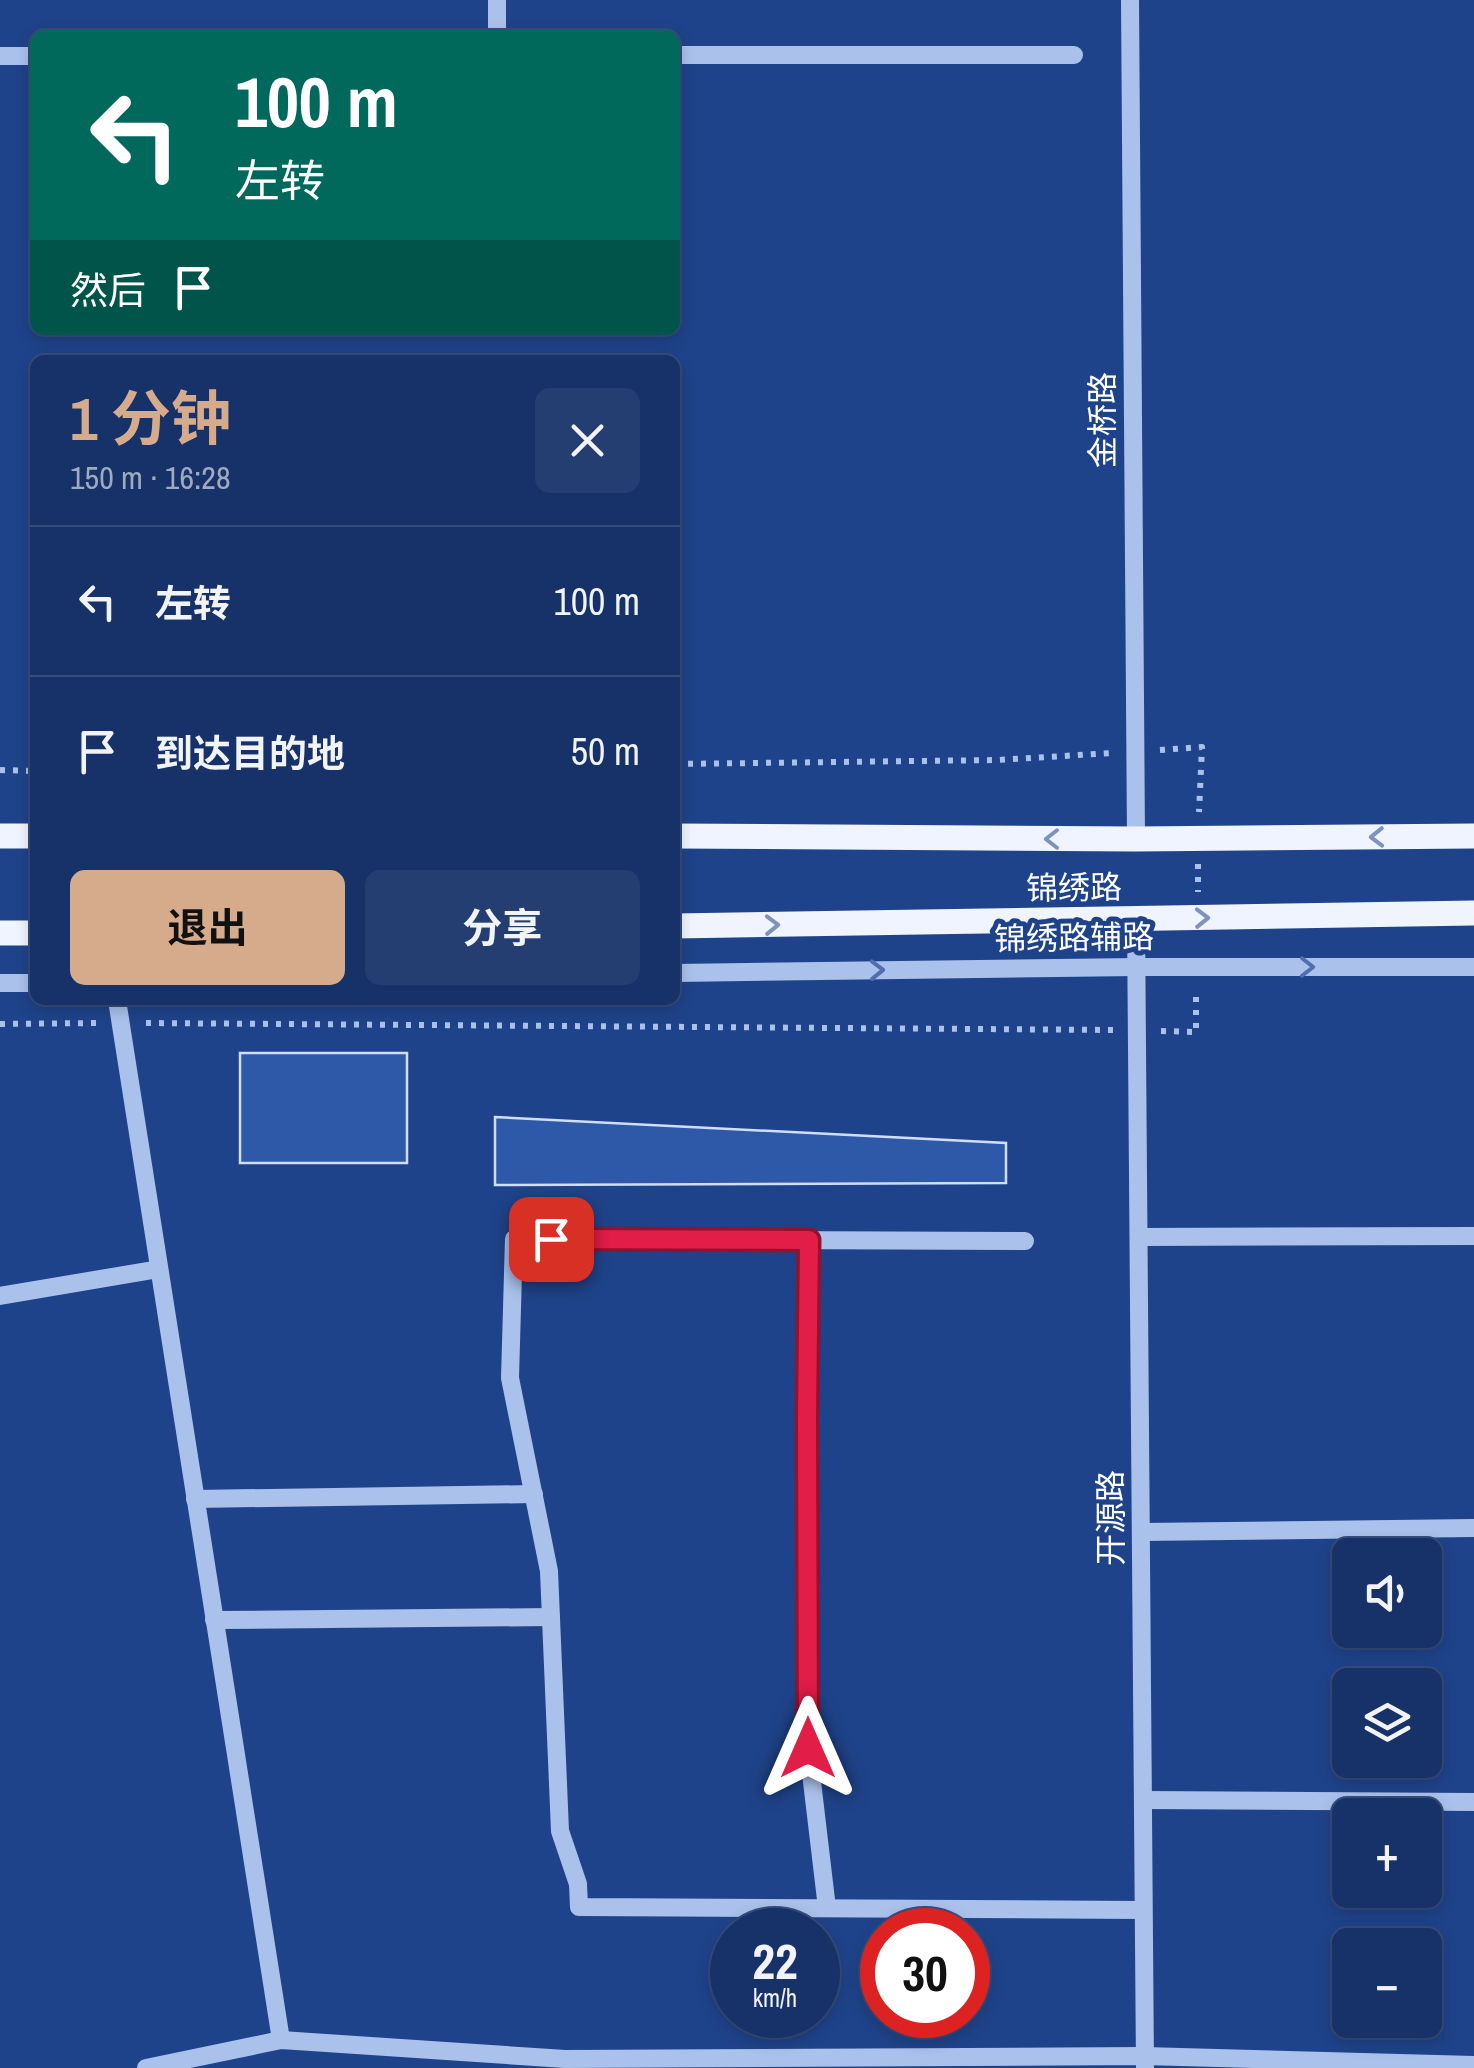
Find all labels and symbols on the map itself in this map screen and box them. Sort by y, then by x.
street label: 金桥路 [1081,372,1124,468]
one-way arrow [1368,826,1384,847]
one-way arrow [1043,828,1058,850]
street label: 锦绣路 [1026,865,1122,910]
one-way arrow [1195,908,1211,929]
one-way arrow [766,914,781,936]
street label: 锦绣路辅路 [994,915,1154,960]
one-way arrow [1300,956,1316,978]
one-way arrow [870,960,886,981]
pin [509,1197,594,1282]
street label: 开源路 [1089,1470,1132,1566]
position arrow [756,1696,860,1800]
speed limit sign: 30 [860,1908,990,2038]

